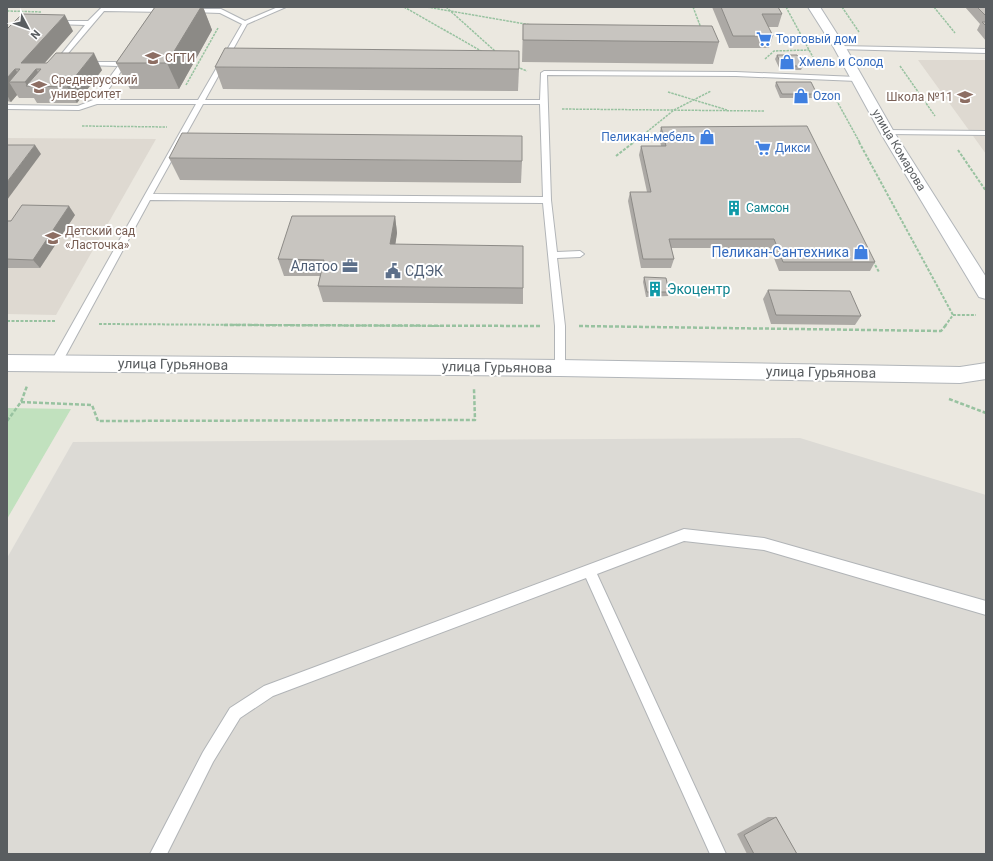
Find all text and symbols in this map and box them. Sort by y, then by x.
north arrow [8,8,48,48]
text: N [28,27,43,42]
supermarket icon: Торговый дом [755,30,773,48]
place label: Торговый дом [776,32,857,46]
school or university icon: СГТИ [144,49,162,67]
place label: СГТИ [165,51,195,65]
shop icon: Хмель и Солод [778,53,796,71]
place label: Хмель и Солод [799,55,883,69]
place label: Среднерусский университет [51,73,138,101]
school or university icon: Среднерусский университет [30,78,48,96]
shop icon: Ozon [792,87,810,105]
school or university icon: Школа №11 [956,88,974,106]
place label: Ozon [813,89,841,103]
place label: Школа №11 [886,90,953,104]
street label: улица Комарова [869,107,929,193]
shop icon: Пеликан-мебель [698,128,716,146]
place label: Пеликан-мебель [601,130,695,144]
supermarket icon: Дикси [754,139,772,157]
place label: Дикси [775,141,811,155]
building icon: Самсон [725,199,743,217]
place label: Самсон [746,201,789,215]
place label: Детский сад «Ласточка» [65,224,135,252]
school or university icon: Детский сад «Ласточка» [44,229,62,247]
shop icon: Пеликан-Сантехника [852,243,870,261]
place label: Пеликан-Сантехника [712,244,849,260]
office icon: Алатоо [341,257,359,275]
place label: Алатоо [291,258,338,274]
public building icon: СДЭК [384,262,402,280]
place label: СДЭК [405,263,443,279]
building icon: Экоцентр [646,280,664,298]
place label: Экоцентр [667,281,730,297]
street label: улица Гурьянова [118,355,228,373]
street label: улица Гурьянова [442,358,552,376]
street label: улица Гурьянова [766,363,876,381]

